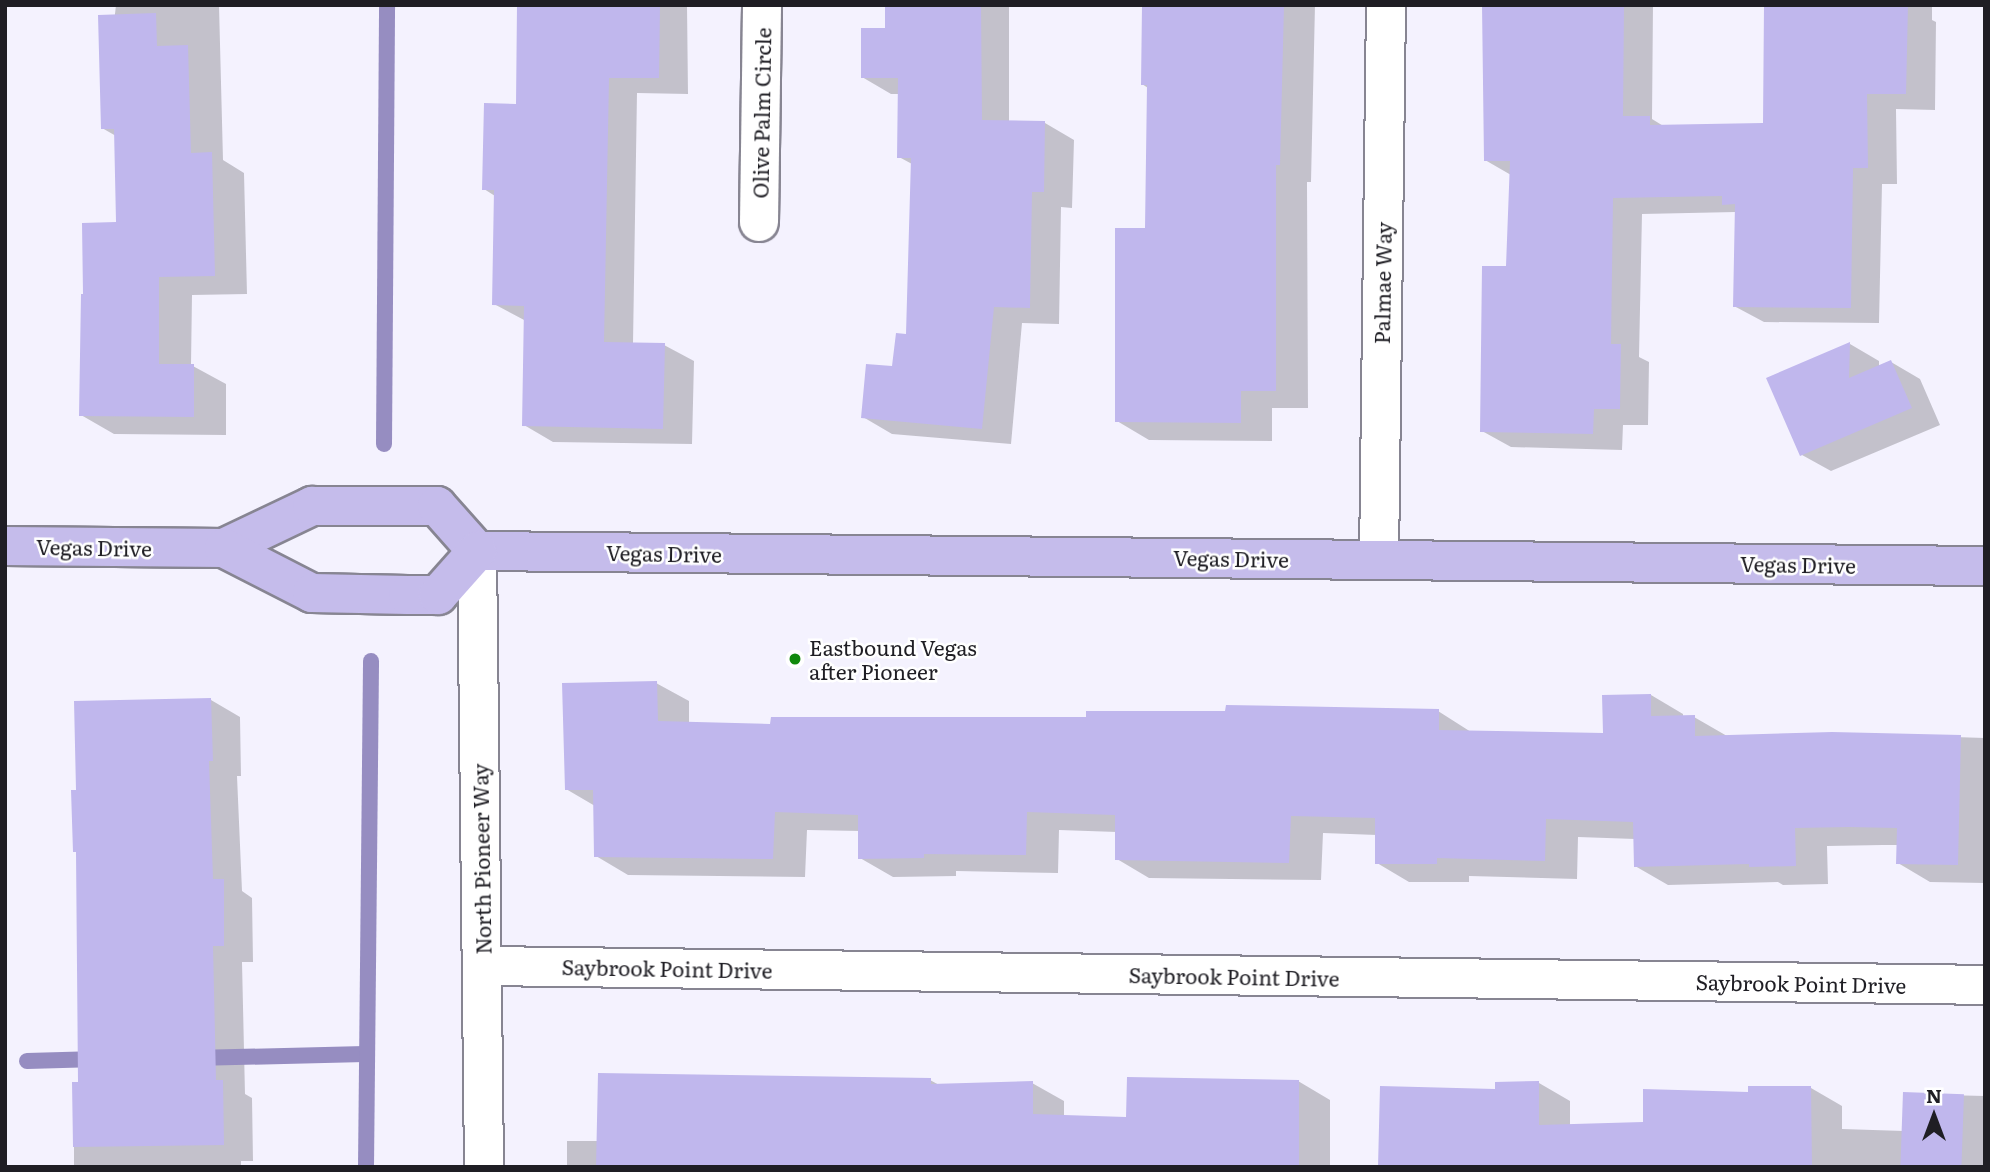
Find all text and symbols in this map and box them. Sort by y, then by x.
street label: Olive Palm Circle [747,27,775,199]
street label: Palmae Way [1368,222,1396,344]
street label: Vegas Drive [36,533,152,561]
street label: Vegas Drive [606,539,722,567]
street label: Vegas Drive [1173,544,1289,572]
street label: Vegas Drive [1740,550,1856,578]
place label: Eastbound Vegas after Pioneer [809,634,977,684]
marker: Eastbound Vegas after Pioneer [787,651,803,667]
street label: North Pioneer Way [467,763,495,955]
street label: Saybrook Point Drive [561,954,773,982]
street label: Saybrook Point Drive [1128,962,1340,990]
street label: Saybrook Point Drive [1695,969,1907,997]
north arrow [1899,1081,1969,1151]
text: N [1926,1081,1942,1109]

